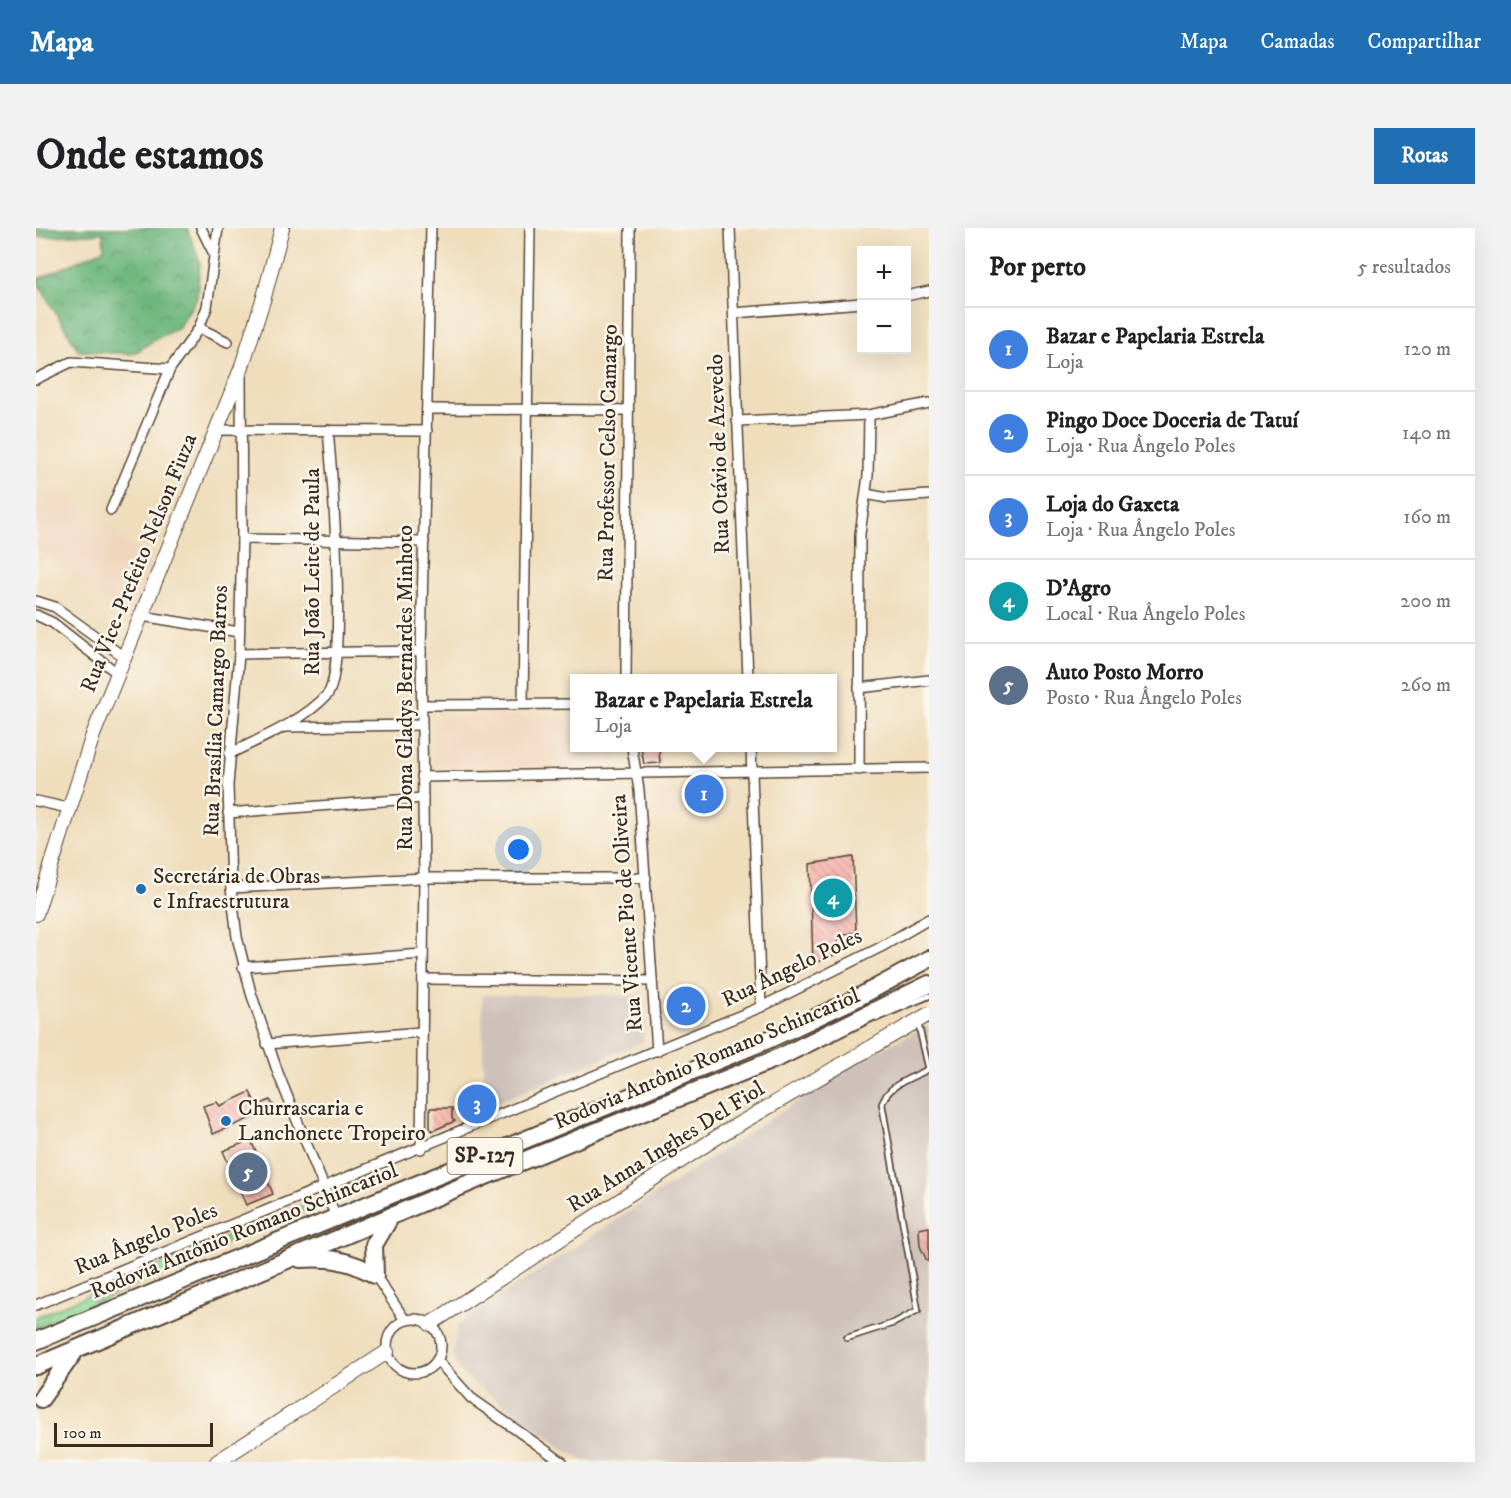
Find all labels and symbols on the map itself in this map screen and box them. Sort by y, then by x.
street label: Rua Professor Celso Camargo [592,324,624,582]
street label: Rua Otávio de Azevedo [702,354,736,554]
street label: Rua Vice-Prefeito Nelson Fiuza [75,429,204,696]
street label: Rua João Leite de Paula [299,467,326,676]
street label: Rua Dona Gladys Bernardes Minhoto [392,525,419,851]
street label: Rua Brasília Camargo Barros [198,585,234,837]
pin: 1 [684,772,724,816]
street label: Rua Vicente Pio de Oliveira [605,793,649,1033]
your location [504,835,533,864]
place label: Secretária de Obras e Infraestrutura [153,863,320,915]
pin: 4 [814,876,852,920]
marker: Secretária de Obras e Infraestrutura [134,882,148,896]
street label: Rua Ângelo Poles [717,922,866,1014]
street label: Rodovia Antônio Romano Schincariol [550,982,864,1136]
pin: 2 [666,984,706,1028]
street label: Rua Anna Inghes Del Fiol [562,1075,770,1219]
pin: 3 [458,1082,496,1126]
place label: Churrascaria e Lanchonete Tropeiro [238,1095,426,1147]
marker: Churrascaria e Lanchonete Tropeiro [219,1114,233,1128]
road number: SP-127 [448,1138,522,1174]
pin: 5 [228,1150,268,1194]
street label: Rodovia Antônio Romano Schincariol [86,1157,402,1305]
street label: Rua Ângelo Poles [70,1196,221,1281]
scale bar [54,1420,213,1448]

